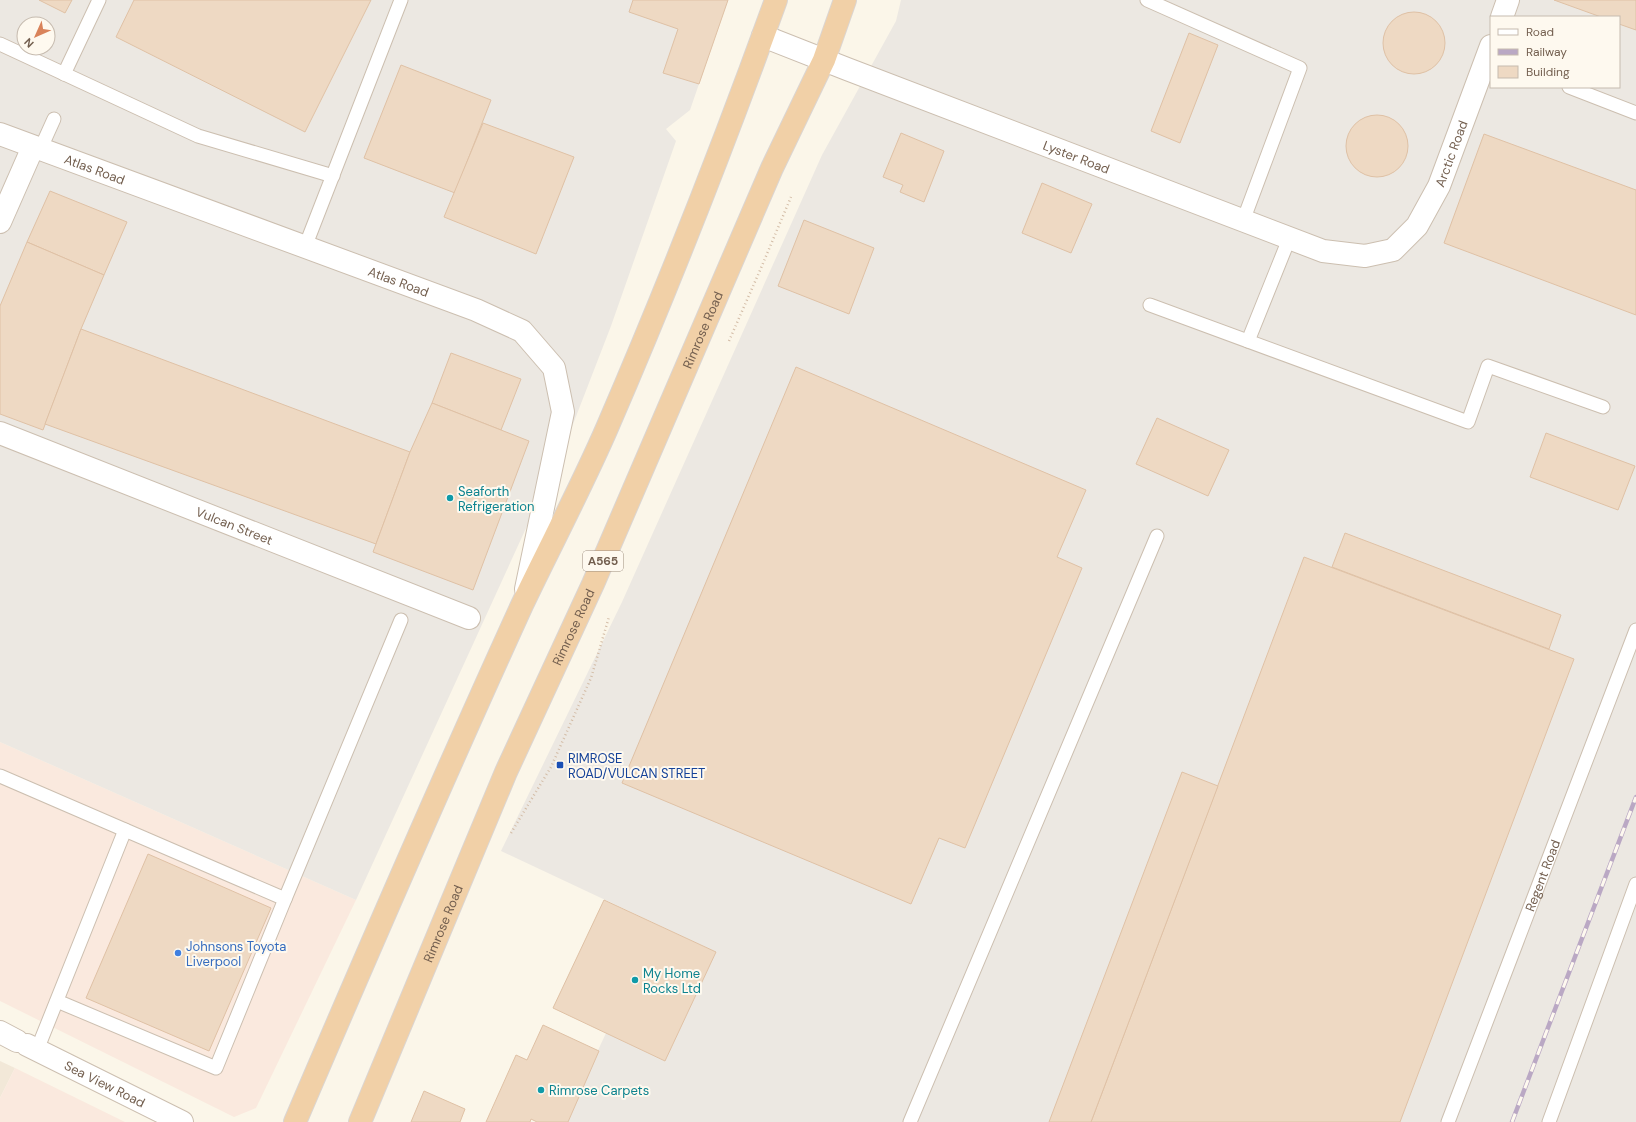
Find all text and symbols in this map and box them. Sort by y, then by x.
north arrow [16,16,56,56]
legend [1490,16,1620,88]
text: Road [1526,24,1554,40]
text: N [21,35,37,51]
text: Railway [1526,44,1567,60]
text: Building [1526,64,1570,80]
street label: Arctic Road [1431,118,1472,189]
street label: Lyster Road [1041,137,1112,178]
street label: Atlas Road [62,151,127,188]
street label: Atlas Road [366,263,431,301]
street label: Rimrose Road [679,289,727,371]
place label: Seaforth Refrigeration [458,483,535,515]
marker: Seaforth Refrigeration [445,493,455,503]
street label: Vulcan Street [193,503,275,549]
road number: A565 [583,551,623,571]
street label: Rimrose Road [549,586,599,668]
place label: RIMROSE ROAD/VULCAN STREET [568,750,705,782]
marker: RIMROSE ROAD/VULCAN STREET [555,760,565,770]
street label: Regent Road [1521,837,1564,914]
street label: Rimrose Road [420,882,467,965]
place label: Johnsons Toyota Liverpool [186,938,286,970]
marker: Johnsons Toyota Liverpool [173,948,183,958]
place label: My Home Rocks Ltd [643,965,701,997]
marker: My Home Rocks Ltd [630,975,640,985]
street label: Sea View Road [61,1057,148,1111]
place label: Rimrose Carpets [549,1082,649,1099]
marker: Rimrose Carpets [536,1085,546,1095]

